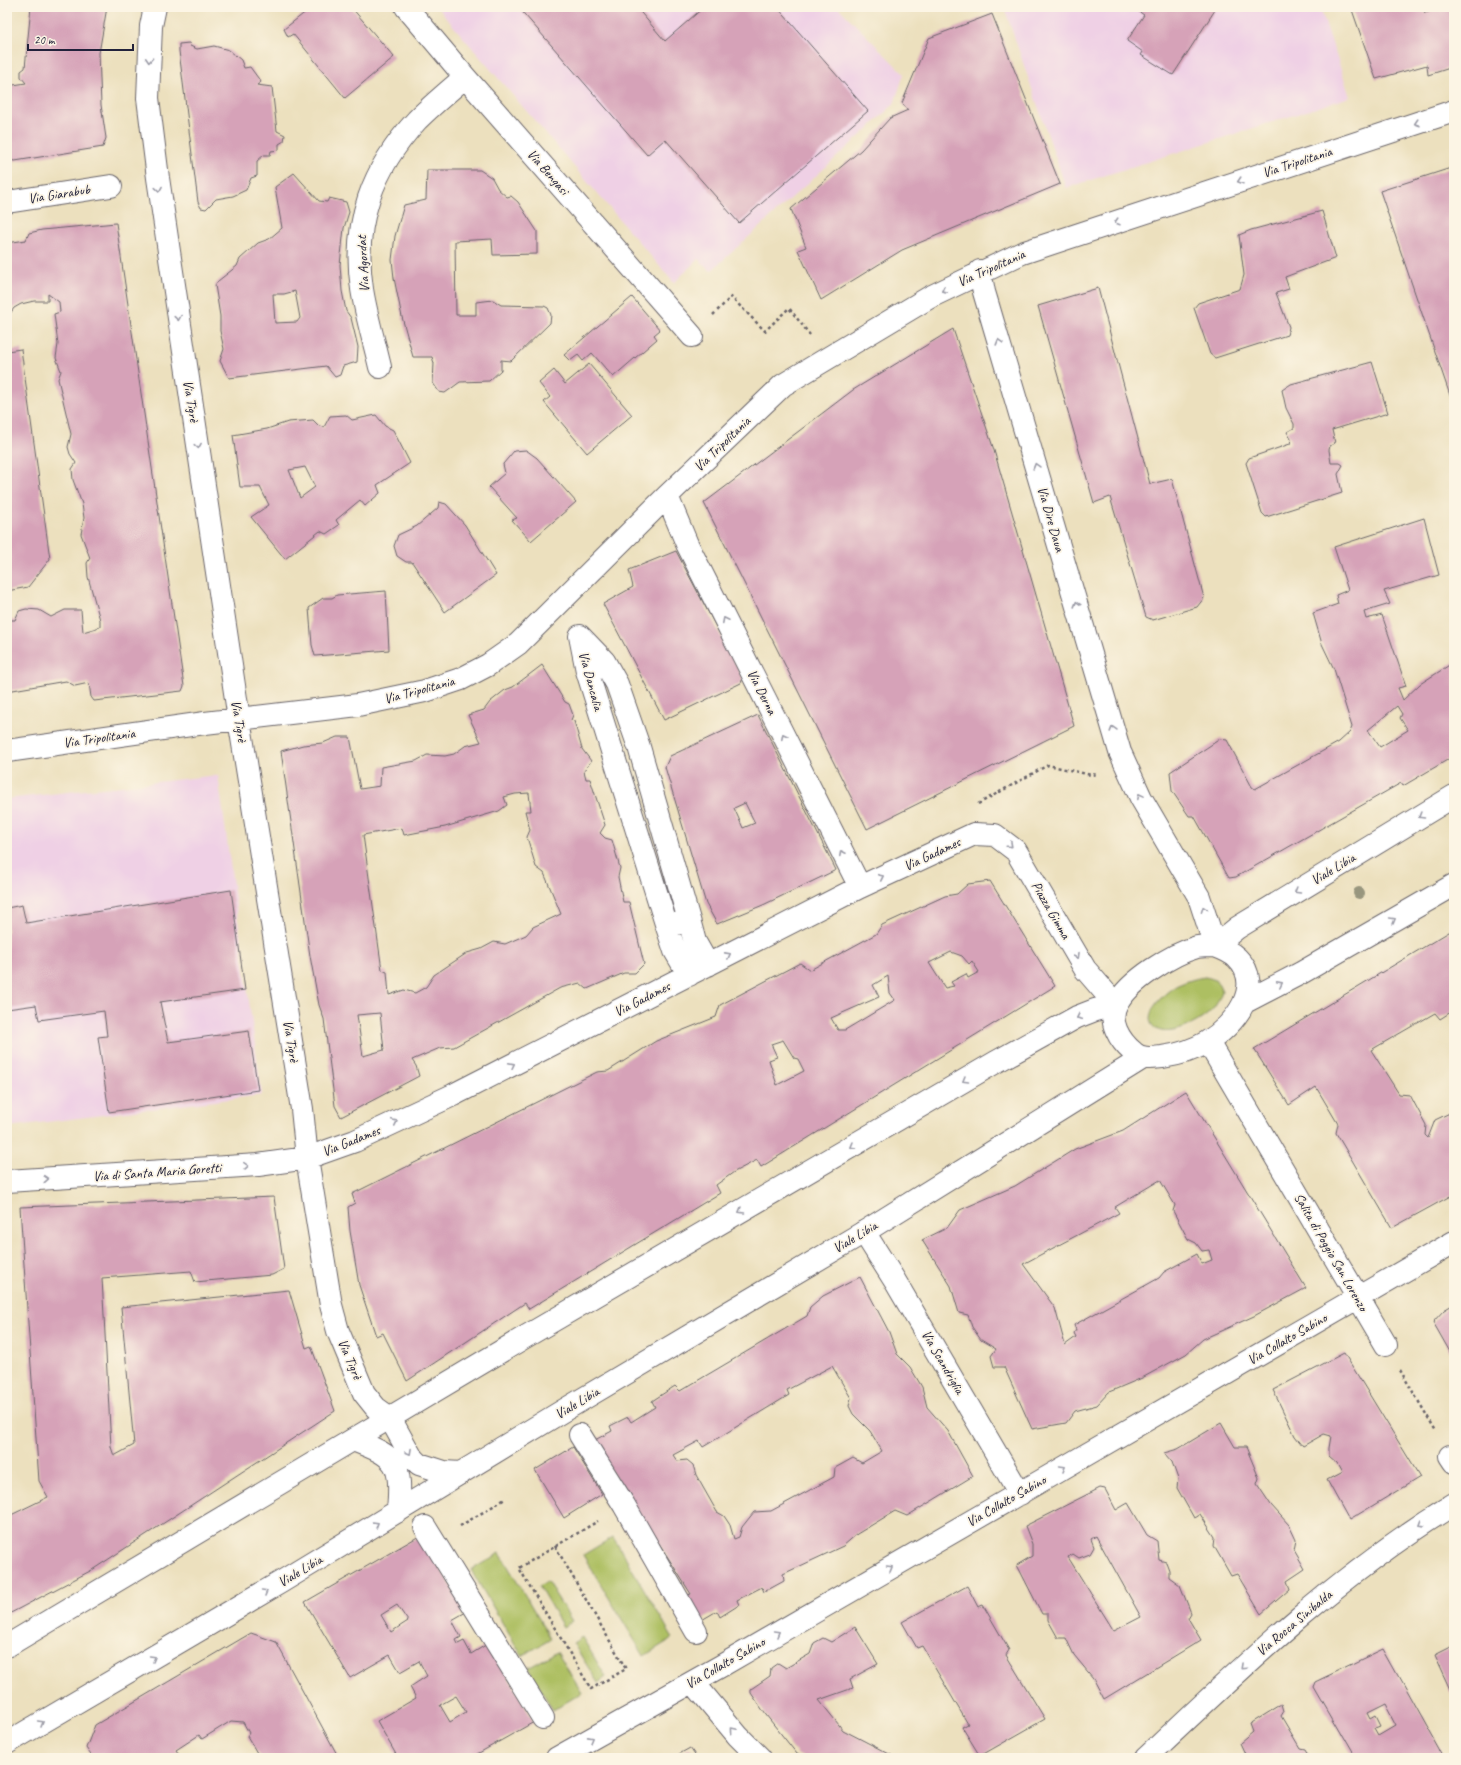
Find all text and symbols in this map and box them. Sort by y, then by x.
scale bar [28,26,133,52]
text: 20 m [34,32,56,48]
one-way arrow [145,57,153,63]
one-way arrow [1414,118,1421,127]
street label: Via Tripolitania [1260,142,1335,181]
street label: Via Bengasi [524,146,574,200]
one-way arrow [1237,176,1244,185]
street label: Via Giarabub [27,181,92,207]
one-way arrow [154,186,163,192]
one-way arrow [1114,217,1121,226]
street label: Via Agordat [353,234,373,293]
street label: Via Tripolitania [955,245,1029,290]
one-way arrow [941,285,948,292]
one-way arrow [173,314,182,321]
one-way arrow [995,338,1004,345]
street label: Via Tigrè [179,379,203,425]
street label: Via Tripolitania [690,412,755,475]
one-way arrow [193,443,202,449]
one-way arrow [1032,463,1041,470]
street label: Via Dire Daua [1034,484,1069,554]
one-way arrow [1073,601,1081,608]
one-way arrow [723,617,730,624]
street label: Via Dancalia [575,650,607,714]
street label: Via Derna [743,666,781,718]
street label: Via Tripolitania [382,672,457,708]
street label: Via Tigrè [227,699,251,745]
street label: Via Tripolitania [62,724,137,751]
one-way arrow [1109,726,1118,733]
one-way arrow [781,733,789,741]
one-way arrow [1137,793,1145,800]
one-way arrow [1418,811,1425,819]
street label: Via Gadames [901,833,964,875]
one-way arrow [1005,840,1013,848]
one-way arrow [839,849,847,857]
street label: Viale Libia [1308,849,1359,889]
one-way arrow [877,874,884,882]
street label: Piazza Gimma [1028,878,1075,943]
one-way arrow [1294,886,1301,893]
one-way arrow [1200,906,1208,913]
one-way arrow [1389,918,1396,925]
one-way arrow [723,952,731,960]
one-way arrow [1073,952,1080,959]
street label: Via Gadames [611,977,674,1020]
one-way arrow [1276,981,1283,989]
one-way arrow [1076,1012,1083,1020]
street label: Via Tigrè [279,1019,303,1065]
one-way arrow [508,1062,515,1070]
one-way arrow [962,1075,969,1082]
one-way arrow [391,1119,399,1127]
street label: Via Gadames [320,1121,383,1160]
one-way arrow [850,1141,857,1148]
street label: Via di Santa Maria Goretti [92,1159,224,1185]
one-way arrow [242,1161,249,1170]
one-way arrow [43,1174,49,1183]
street label: Salita di Poggio San Lorenzo [1290,1190,1373,1316]
one-way arrow [738,1207,745,1214]
street label: Viale Libia [830,1217,881,1257]
street label: Via Collalto Sabino [1244,1308,1332,1369]
street label: Via Scandriglia [918,1327,969,1398]
street label: Via Tigrè [334,1336,367,1383]
street label: Viale Libia [552,1383,603,1423]
one-way arrow [404,1447,411,1455]
one-way arrow [1059,1466,1066,1473]
street label: Via Collalto Sabino [963,1470,1051,1531]
one-way arrow [1418,1520,1425,1527]
one-way arrow [372,1522,379,1529]
street label: Viale Libia [275,1551,326,1591]
one-way arrow [886,1566,893,1573]
street label: Via Rocca Sinibalda [1253,1586,1336,1660]
one-way arrow [261,1589,268,1596]
one-way arrow [773,1631,780,1638]
street label: Via Collalto Sabino [682,1632,770,1693]
one-way arrow [149,1655,156,1662]
one-way arrow [1240,1662,1248,1670]
one-way arrow [37,1721,44,1728]
one-way arrow [730,1727,737,1734]
one-way arrow [587,1736,594,1743]

